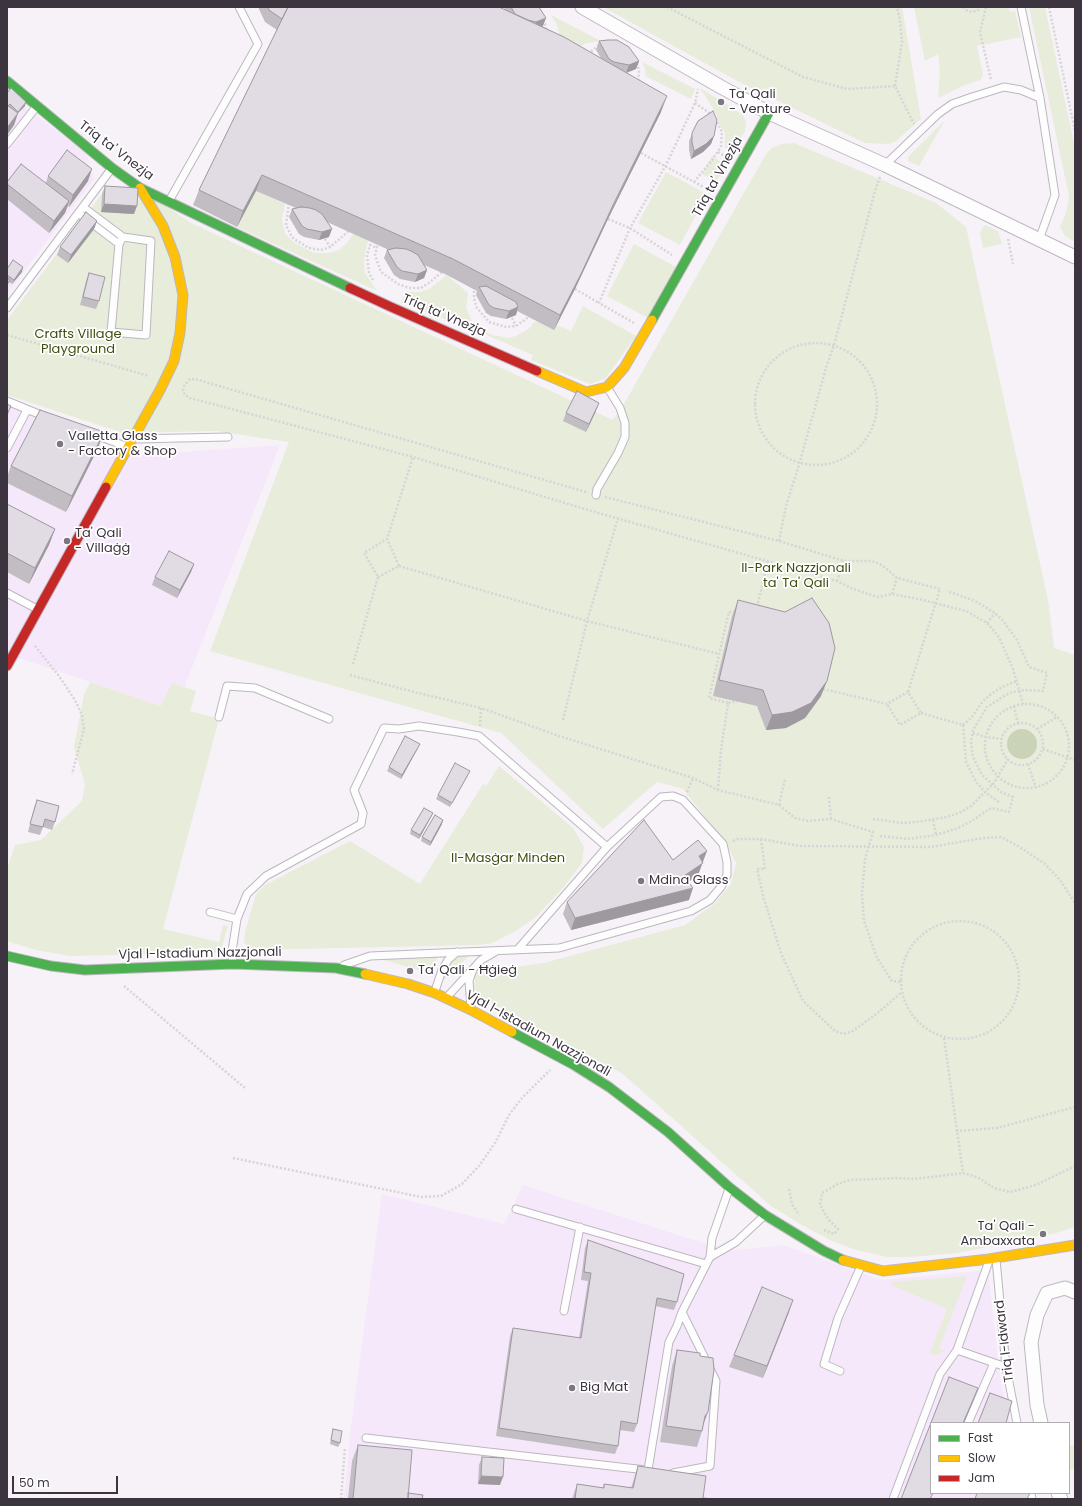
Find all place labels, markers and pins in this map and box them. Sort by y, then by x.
place label: Ta' Qali - Venture [729,87,791,118]
marker: Ta' Qali - Venture [716,97,726,107]
place label: Valletta Glass - Factory & Shop [68,429,177,460]
marker: Valletta Glass - Factory & Shop [55,439,65,449]
place label: Ta' Qali - Villaġġ [75,526,130,557]
marker: Ta' Qali - Villaġġ [62,536,72,546]
place label: Mdina Glass [649,873,728,889]
marker: Mdina Glass [636,876,646,886]
place label: Ta' Qali - Ħġieġ [418,963,517,979]
marker: Ta' Qali - Ħġieġ [405,966,415,976]
place label: Ta' Qali - Ambaxxata [961,1219,1035,1250]
marker: Ta' Qali - Ambaxxata [1038,1229,1048,1239]
place label: Big Mat [580,1380,628,1396]
marker: Big Mat [567,1383,577,1393]

